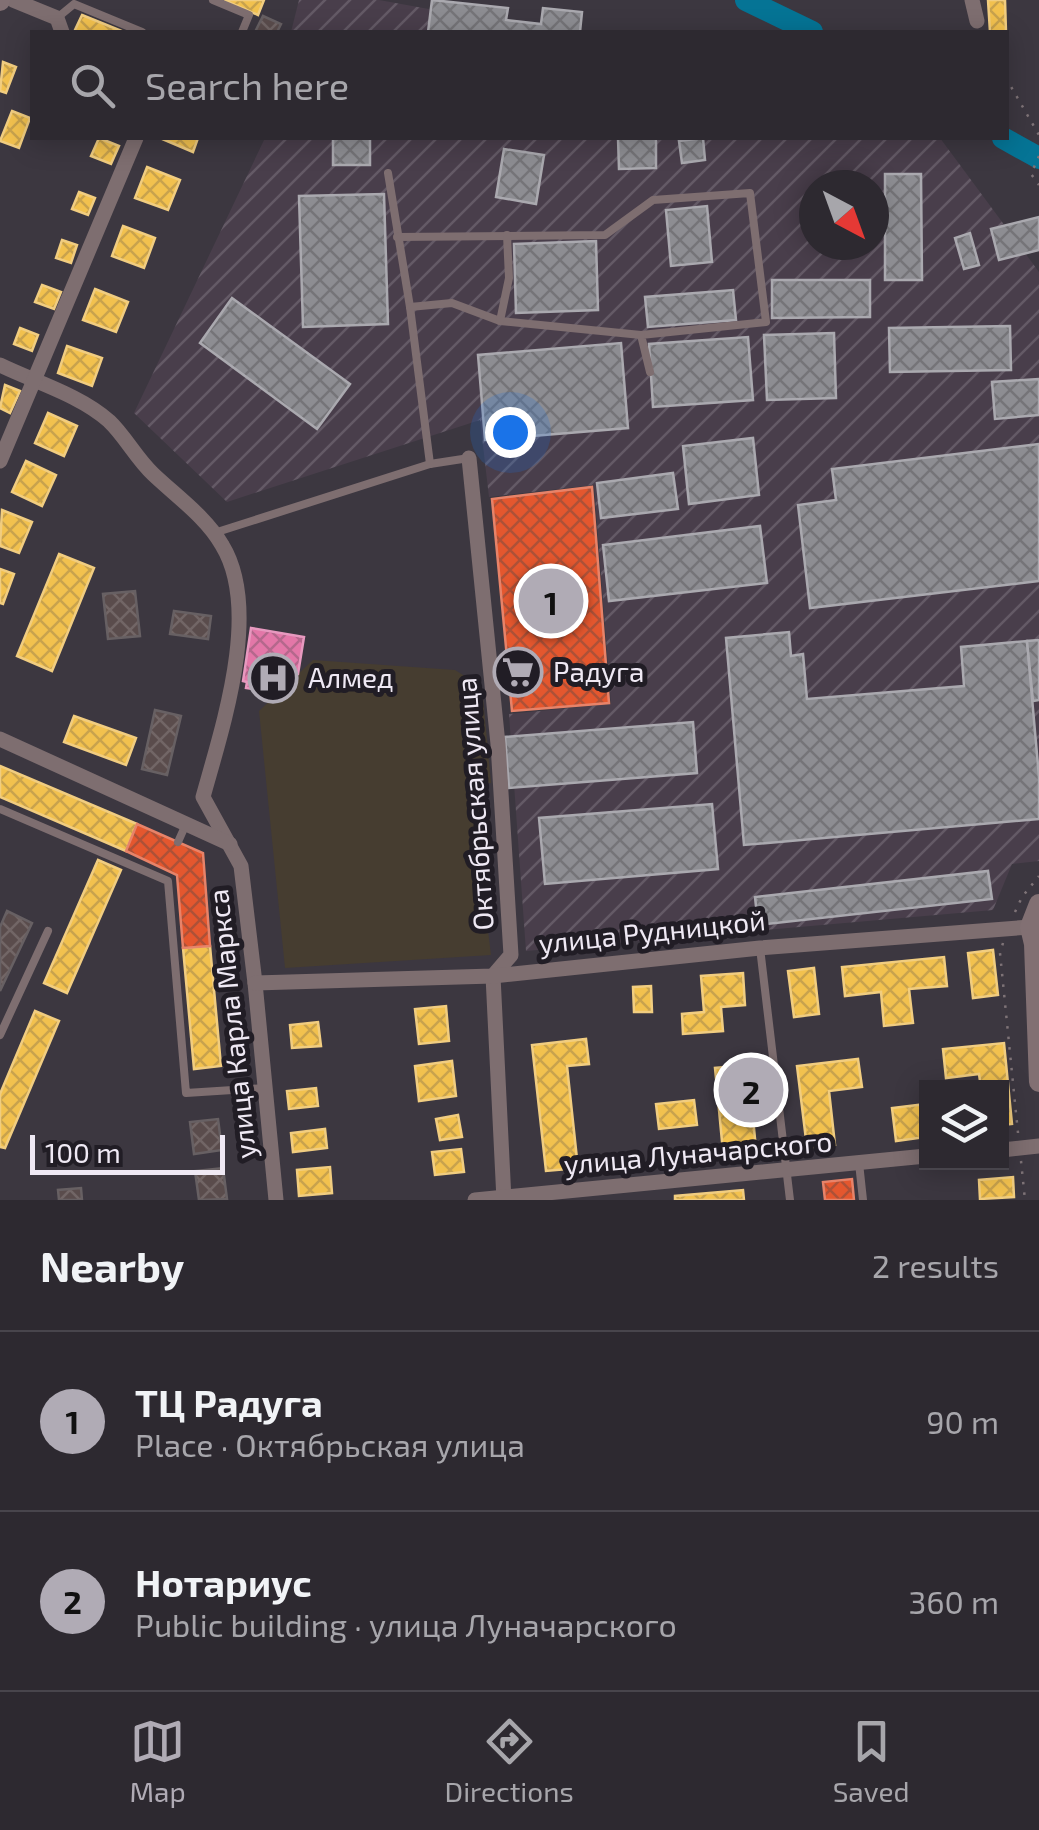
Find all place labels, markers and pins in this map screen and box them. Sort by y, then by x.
pin: 1 [518,564,584,638]
supermarket icon: Радуга [492,646,544,698]
hospital icon: Алмед [247,652,299,704]
place label: Радуга [553,654,644,688]
place label: Алмед [308,660,393,694]
pin: 2 [718,1052,784,1128]

